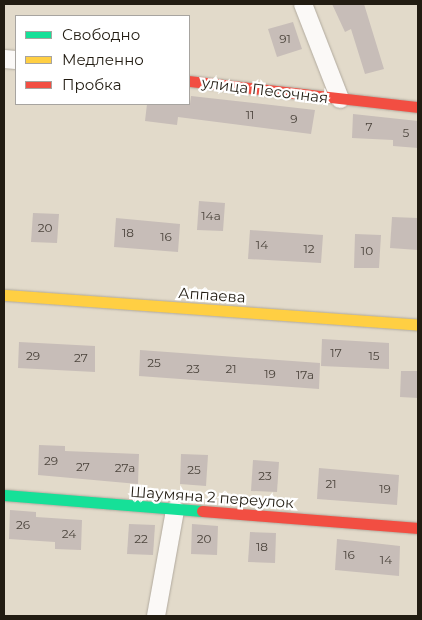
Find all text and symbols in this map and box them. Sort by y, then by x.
legend [15,15,190,105]
text: Свободно [62,25,140,44]
house number: 91 [279,32,291,46]
text: Медленно [62,50,144,69]
street label: улица Песочная [201,73,329,107]
text: Пробка [62,75,121,94]
house number: 11 [246,108,254,122]
house number: 9 [290,112,298,126]
house number: 7 [365,120,373,134]
house number: 5 [403,126,409,140]
house number: 14а [201,209,221,223]
house number: 20 [38,221,52,235]
house number: 18 [122,226,134,240]
house number: 16 [160,230,172,244]
house number: 14 [256,238,268,252]
house number: 12 [303,242,315,256]
house number: 10 [361,244,373,258]
street label: Аппаева [178,284,246,306]
house number: 17 [330,346,342,360]
house number: 29 [26,349,40,363]
house number: 15 [368,349,380,363]
house number: 27 [74,351,88,365]
house number: 25 [147,356,161,370]
house number: 23 [186,362,200,376]
house number: 21 [225,362,237,376]
house number: 19 [264,367,276,381]
house number: 17а [296,368,314,382]
house number: 29 [44,454,58,468]
house number: 27 [76,460,90,474]
house number: 27а [115,461,135,475]
house number: 25 [187,463,201,477]
house number: 23 [258,469,272,483]
house number: 21 [325,477,337,491]
street label: Шаумяна 2 переулок [129,482,295,512]
house number: 19 [379,482,391,496]
house number: 26 [16,518,30,532]
house number: 24 [62,527,76,541]
house number: 22 [134,532,148,546]
house number: 20 [197,532,211,546]
house number: 18 [256,540,268,554]
house number: 16 [343,548,355,562]
house number: 14 [380,553,392,567]

